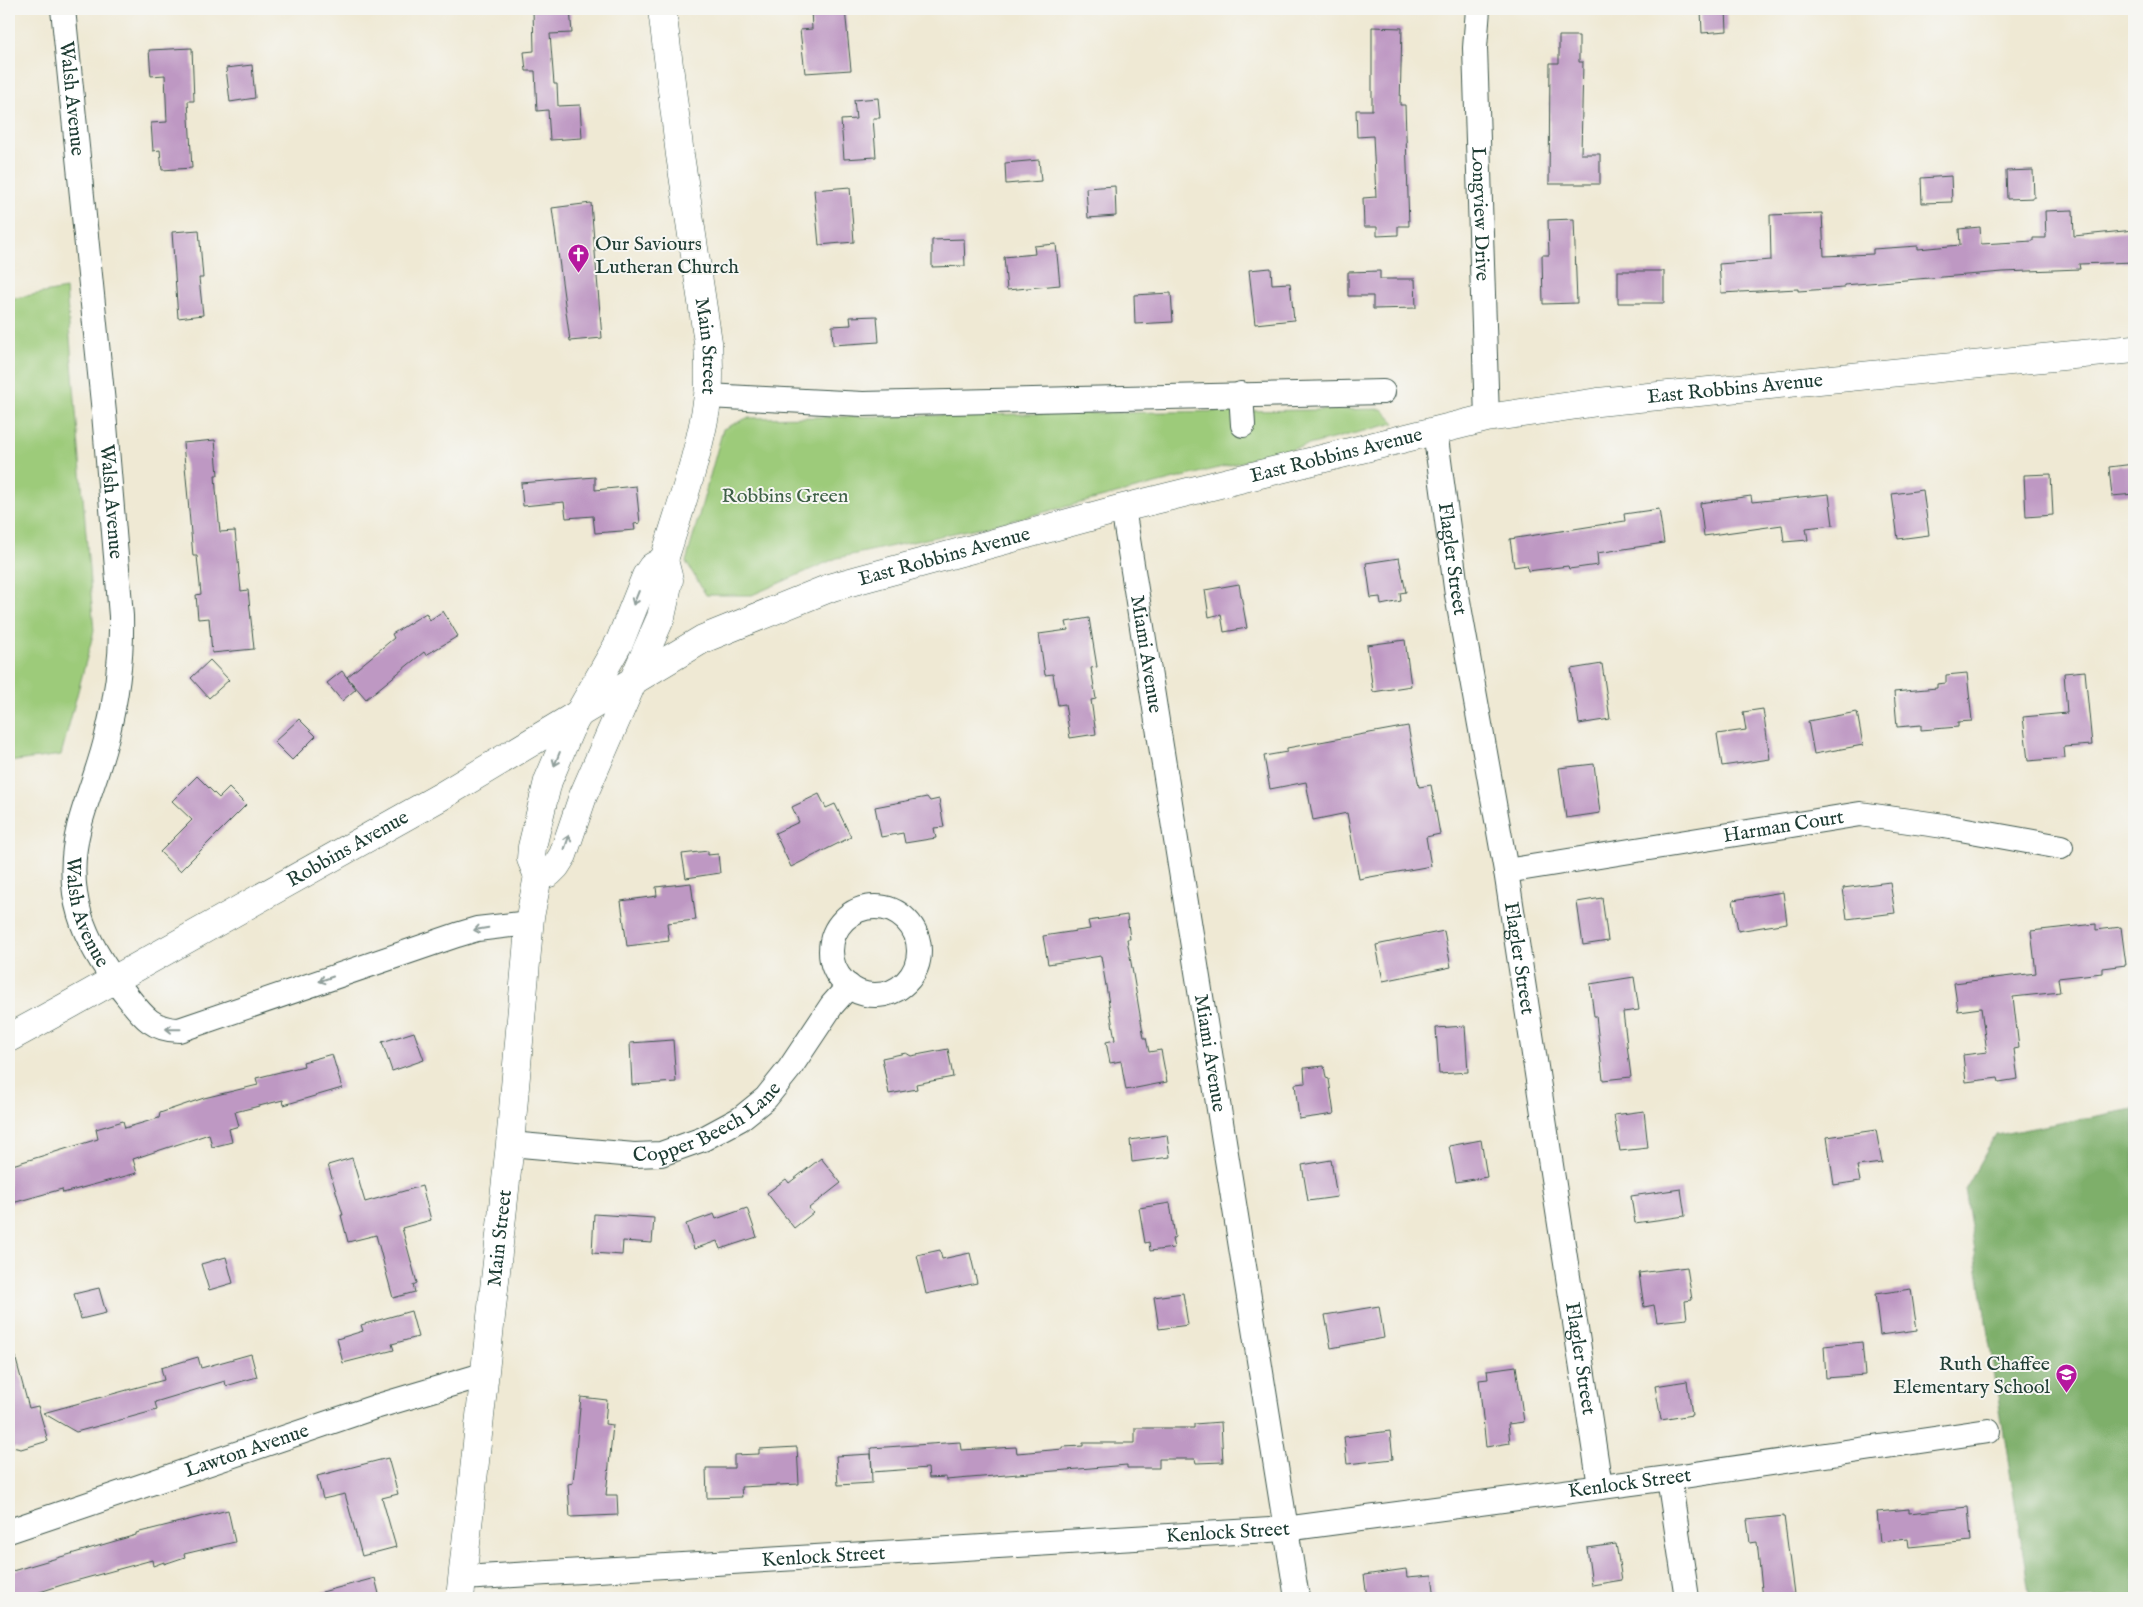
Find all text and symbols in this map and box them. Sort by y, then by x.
street label: Walsh Avenue [54,40,90,157]
street label: Longview Drive [1466,146,1495,281]
place label: Our Saviours Lutheran Church [595,232,739,280]
church icon: Our Saviours Lutheran Church [567,243,591,274]
street label: Main Street [689,296,722,396]
street label: East Robbins Avenue [1646,367,1824,410]
street label: East Robbins Avenue [1248,422,1425,489]
street label: Walsh Avenue [94,443,129,560]
park label: Robbins Green [722,484,849,509]
street label: Flagler Street [1432,501,1473,617]
street label: East Robbins Avenue [856,521,1033,592]
one-way arrow [631,590,641,605]
street label: Miami Avenue [1125,593,1168,715]
one-way arrow [551,751,561,766]
street label: Harman Court [1721,804,1846,848]
street label: Robbins Avenue [282,805,413,893]
one-way arrow [563,834,573,850]
street label: Walsh Avenue [61,856,115,972]
street label: Flagler Street [1498,900,1540,1016]
one-way arrow [473,924,489,934]
one-way arrow [319,975,335,984]
street label: Miami Avenue [1188,992,1232,1114]
one-way arrow [165,1024,181,1034]
street label: Copper Beech Lane [632,1077,787,1168]
street label: Main Street [482,1188,517,1288]
street label: Flagler Street [1560,1300,1601,1417]
place label: Ruth Chaffee Elementary School [1893,1352,2051,1400]
school or university icon: Ruth Chaffee Elementary School [2054,1363,2078,1394]
street label: Lawton Avenue [181,1418,312,1483]
street label: Kenlock Street [1566,1462,1693,1504]
street label: Kenlock Street [1165,1516,1291,1549]
street label: Kenlock Street [761,1540,886,1573]

